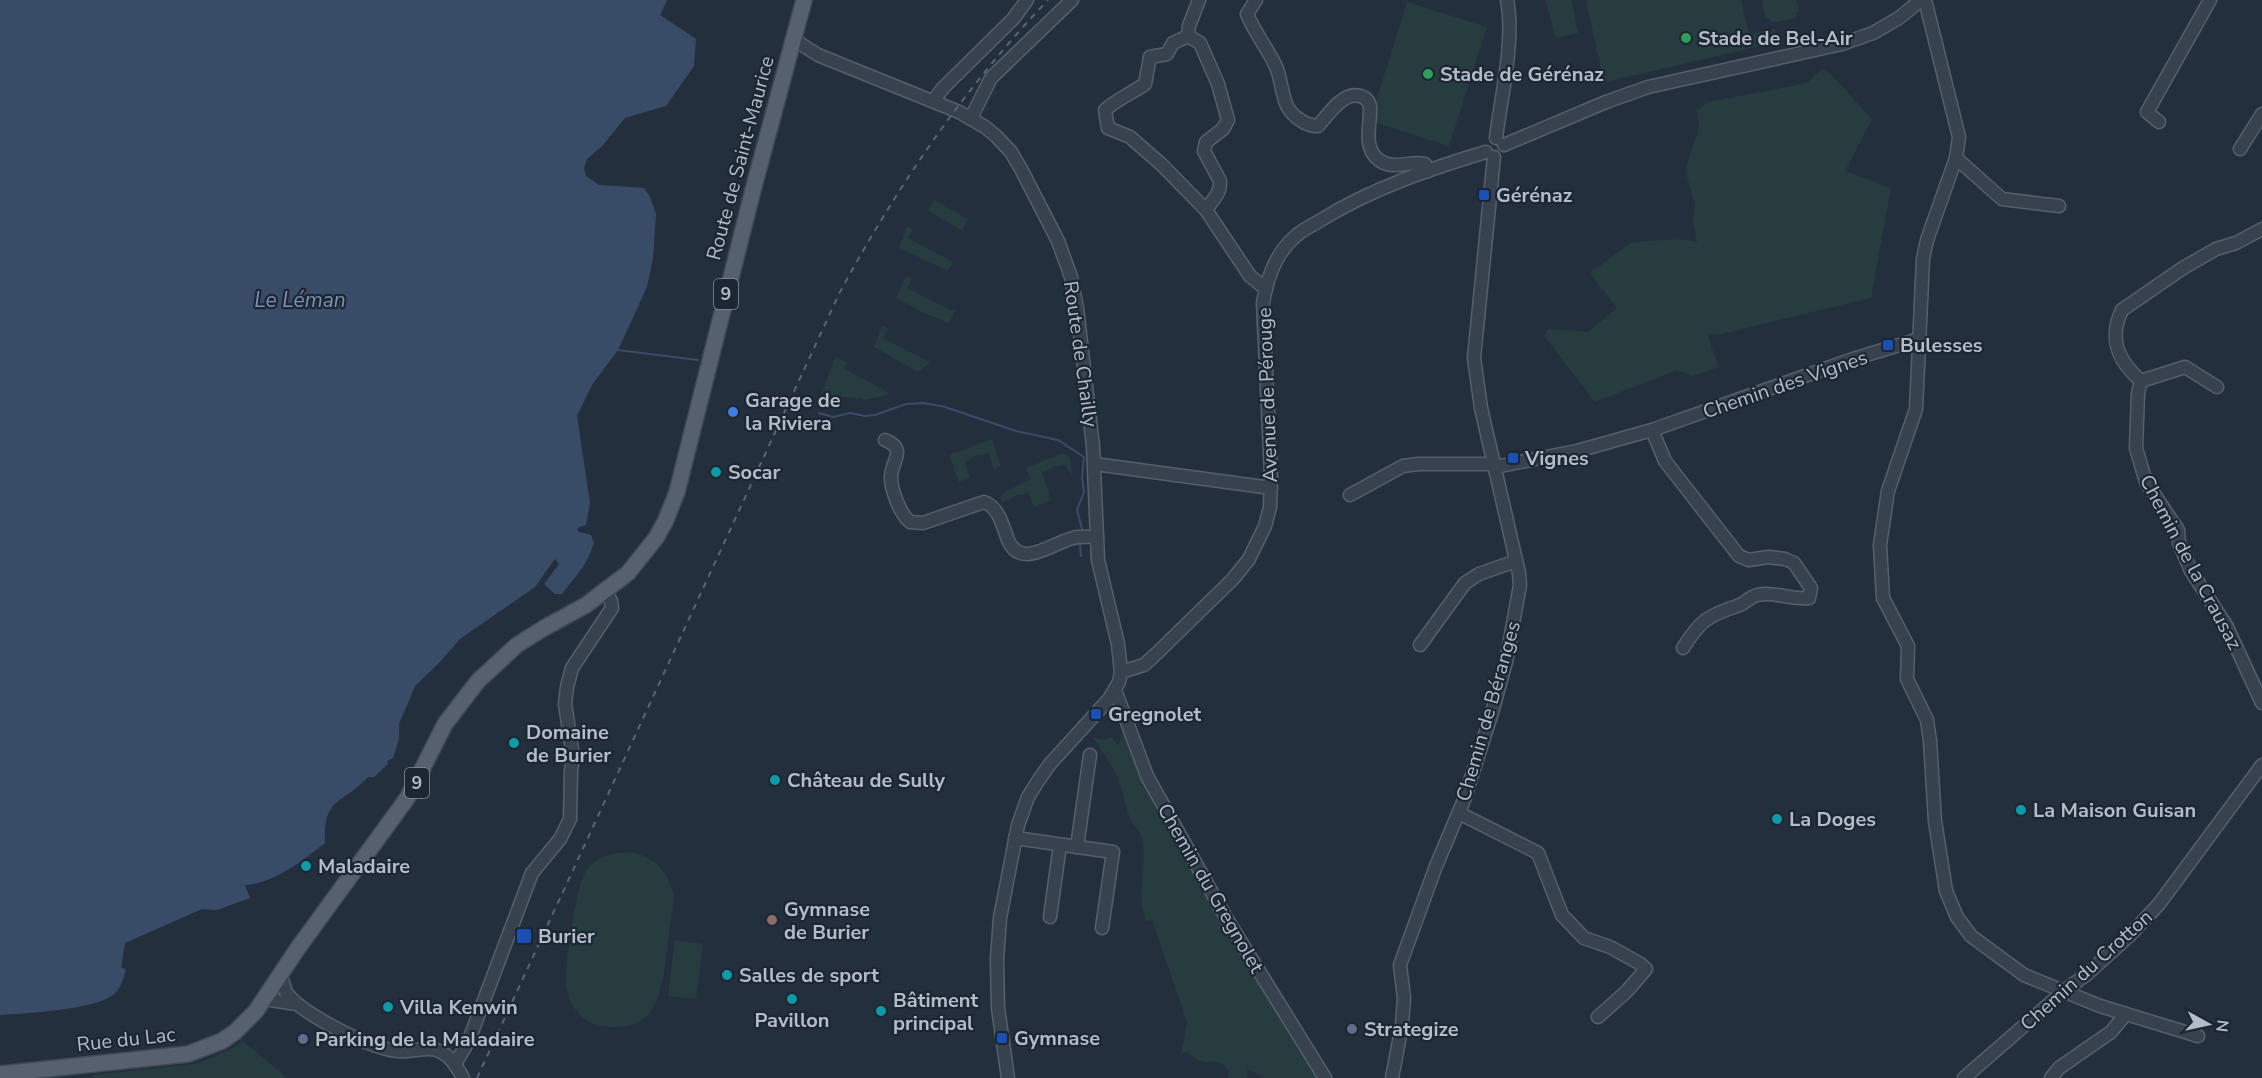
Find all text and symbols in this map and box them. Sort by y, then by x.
place label: Stade de Bel-Air [1698,25,1853,52]
marker: Stade de Bel-Air [1679,31,1693,45]
street label: Route de Saint-Maurice [700,53,781,263]
place label: Stade de Gérénaz [1440,61,1604,88]
marker: Stade de Gérénaz [1421,67,1435,81]
place label: Gérénaz [1496,182,1572,209]
marker: Gérénaz [1477,188,1491,202]
road number: 9 [714,279,738,309]
street label: Route de Chailly [1057,279,1104,430]
water label: Le Léman [254,286,346,314]
street label: Avenue de Pérouge [1251,307,1284,483]
place label: Bulesses [1900,332,1983,359]
marker: Bulesses [1881,338,1895,352]
street label: Chemin des Vignes [1699,344,1871,425]
place label: Garage de la Riviera [745,387,841,437]
marker: Garage de la Riviera [726,405,740,419]
place label: Vignes [1524,445,1589,472]
marker: Vignes [1506,451,1520,465]
place label: Socar [728,459,780,486]
marker: Socar [709,465,723,479]
street label: Chemin de la Crausaz [2133,470,2248,655]
street label: Chemin de Béranges [1450,618,1527,804]
place label: Gregnolet [1108,701,1202,728]
marker: Gregnolet [1089,707,1103,721]
place label: Domaine de Burier [526,719,611,769]
marker: Domaine de Burier [507,736,521,750]
place label: Château de Sully [787,767,945,794]
road number: 9 [405,768,429,798]
marker: Château de Sully [768,773,782,787]
place label: La Maison Guisan [2033,797,2196,824]
street label: Chemin du Gregnolet [1151,799,1271,979]
marker: La Maison Guisan [2014,803,2028,817]
place label: La Doges [1789,806,1876,833]
marker: La Doges [1770,812,1784,826]
place label: Maladaire [318,853,410,880]
marker: Maladaire [299,859,313,873]
place label: Gymnase de Burier [784,896,870,946]
street label: Chemin du Crotton [2014,904,2158,1037]
marker: Gymnase de Burier [765,913,779,927]
place label: Burier [538,923,595,950]
marker: Burier [515,927,533,945]
place label: Salles de sport [739,962,879,989]
marker: Salles de sport [720,968,734,982]
place label: Bâtiment principal [893,987,979,1037]
marker: Pavillon [785,992,799,1006]
place label: Villa Kenwin [399,994,518,1021]
north arrow [2178,994,2238,1054]
marker: Villa Kenwin [381,1000,395,1014]
marker: Bâtiment principal [874,1004,888,1018]
place label: Pavillon [755,1007,829,1034]
place label: Strategize [1364,1016,1459,1043]
text: N [2210,1018,2234,1033]
street label: Rue du Lac [75,1021,177,1058]
marker: Strategize [1345,1022,1359,1036]
place label: Gymnase [1014,1025,1100,1052]
place label: Parking de la Maladaire [315,1026,535,1053]
marker: Gymnase [995,1031,1009,1045]
marker: Parking de la Maladaire [296,1032,310,1046]

